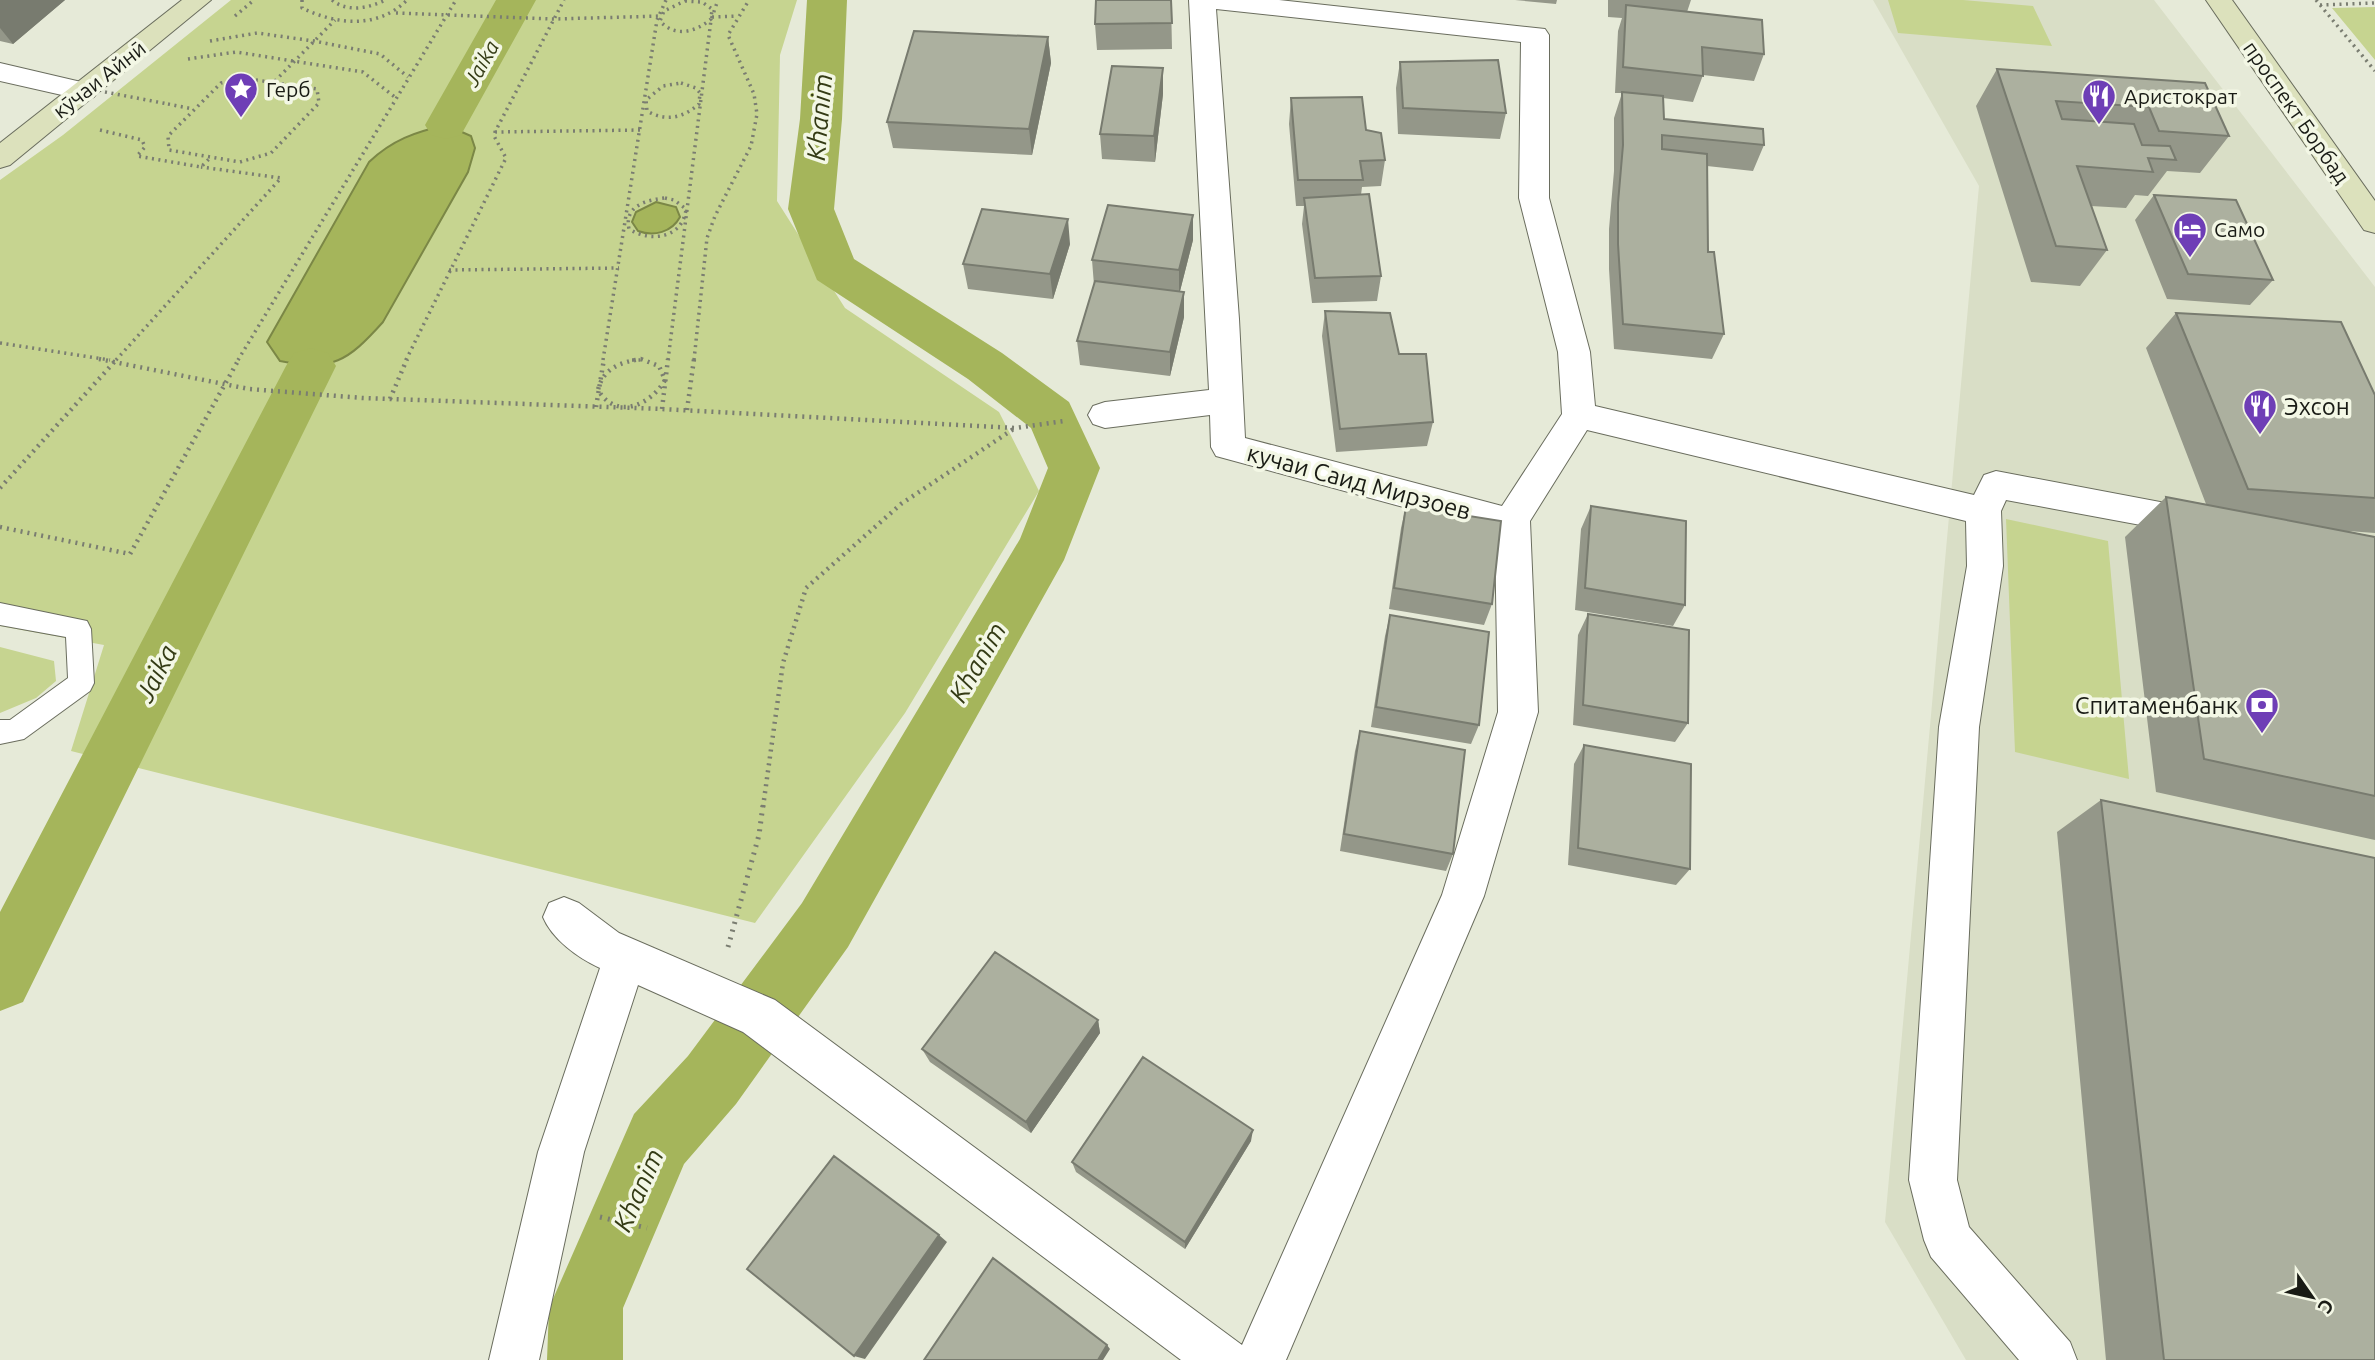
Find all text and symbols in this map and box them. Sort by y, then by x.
street label: кӯчаи Айнӣ [48,35,150,123]
water label: Jaika [458,36,503,91]
street label: проспект Борбад [2239,36,2355,188]
place icon: Герб [222,70,260,119]
water label: Khanim [801,72,837,162]
place label: Герб [266,77,311,101]
restaurant icon: Аристократ [2080,77,2118,126]
place label: Аристократ [2124,84,2238,108]
hotel icon: Само [2171,210,2209,259]
place label: Само [2214,217,2265,241]
restaurant icon: Эхсон [2241,387,2279,436]
place label: Эхсон [2284,393,2350,420]
street label: кучаи Саид Мирзоев [1244,439,1474,525]
water label: Khanim [943,617,1011,707]
water label: Jaika [129,640,182,708]
bank icon: Спитаменбанк [2243,686,2281,735]
place label: Спитаменбанк [2075,692,2238,719]
water label: Khanim [607,1144,669,1236]
north arrow [2277,1262,2347,1332]
text: С [2314,1295,2339,1318]

